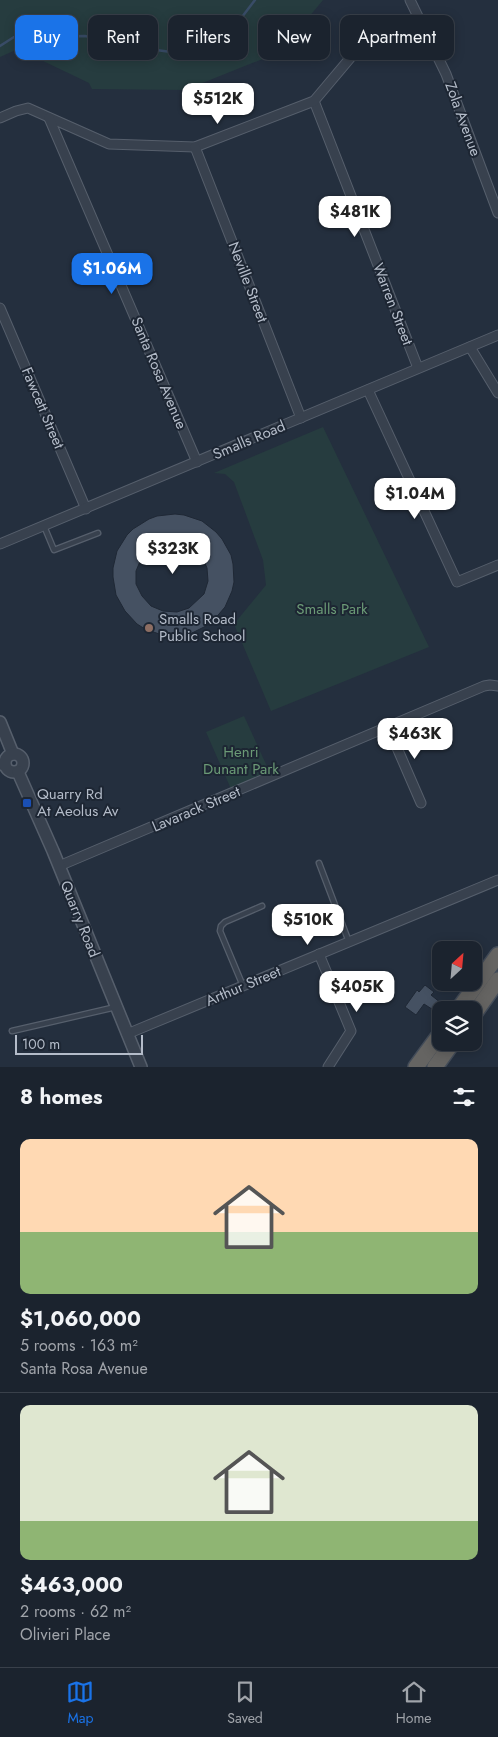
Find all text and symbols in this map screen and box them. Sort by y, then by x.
chip: Buy [15,15,78,60]
chip: Rent [88,15,158,60]
chip: Filters [168,15,248,60]
chip: New [258,15,330,60]
chip: Apartment [340,15,454,60]
street label: Zola Avenue [439,79,487,160]
pin: $512K [183,82,253,125]
text: $512K [193,87,243,110]
pin: $481K [320,196,390,238]
text: $481K [330,200,380,223]
street label: Neville Street [223,239,274,326]
pin: $1.06M [71,252,153,295]
text: $1.06M [83,257,141,280]
street label: Warren Street [367,260,419,349]
street label: Santa Rosa Avenue [125,314,193,433]
street label: Fawcett Street [16,364,70,452]
street label: Smalls Road [209,415,289,465]
pin: $1.04M [374,478,456,520]
text: $1.04M [385,482,445,505]
pin: $323K [138,532,208,575]
text: $323K [147,537,199,560]
park label: Smalls Park [296,598,368,620]
place label: Smalls Road Public School [159,608,245,647]
marker: Smalls Road Public School [143,622,155,634]
pin: $463K [380,718,450,760]
text: $463K [389,722,441,745]
park label: Henri Dunant Park [203,741,279,780]
street label: Lavarack Street [148,780,244,838]
place label: Quarry Rd At Aeolus Av [37,783,119,822]
marker: Quarry Rd At Aeolus Av [21,797,33,809]
street label: Quarry Road [55,877,105,961]
pin: $510K [273,904,343,946]
text: $510K [283,908,333,931]
north arrow [432,941,482,991]
map controls [432,941,482,1051]
street label: Arthur Street [202,960,284,1012]
pin: $405K [322,970,392,1013]
text: $405K [330,975,384,998]
button: layers [432,1001,482,1051]
scale bar [15,1032,142,1055]
text: 100 m [22,1034,60,1054]
text: 8 homes [20,1082,103,1112]
icon: filters [450,1083,478,1111]
icon: home [204,1172,294,1262]
text: $1,060,000 [20,1304,141,1334]
text: 5 rooms · 163 m² [20,1334,138,1357]
text: Santa Rosa Avenue [20,1357,148,1380]
icon: home [204,1437,294,1527]
text: $463,000 [20,1570,123,1600]
text: 2 rooms · 62 m² [20,1600,131,1623]
text: Olivieri Place [20,1623,110,1646]
tab: Map [66,1678,94,1728]
tab: Saved [227,1678,263,1728]
tab: Home [396,1678,432,1728]

